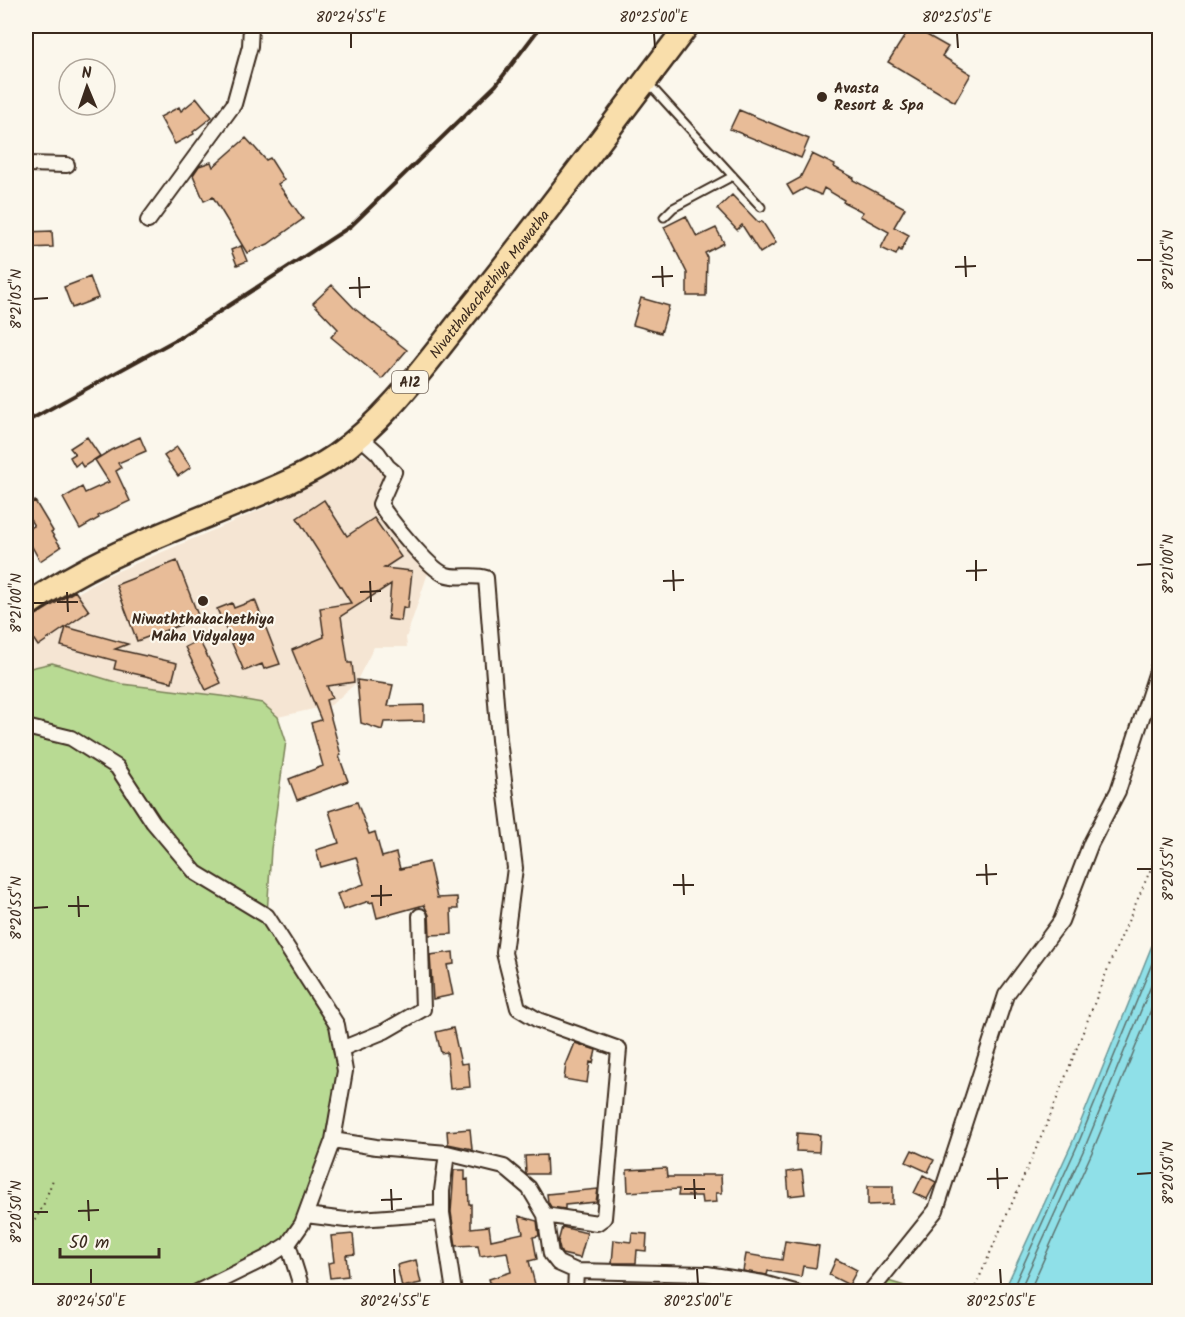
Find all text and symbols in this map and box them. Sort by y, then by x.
text: 80°24'55"E [316,6,388,30]
text: 80°25'00"E [619,6,690,30]
text: 80°25'05"E [922,6,993,30]
north arrow [57,57,117,117]
text: N [81,61,92,86]
place label: Avasta Resort & Spa [834,77,924,118]
marker: Avasta Resort & Spa [815,90,829,104]
street label: Nivatthakachethiya Mawatha [424,205,556,364]
text: 8°21'05"N [1157,230,1181,290]
text: 8°21'05"N [5,269,29,329]
road number: A12 [392,371,428,393]
text: 8°21'00"N [1157,534,1181,594]
text: 8°21'00"N [5,573,29,633]
marker: Niwaththakachethiya Maha Vidyalaya [196,594,210,608]
place label: Niwaththakachethiya Maha Vidyalaya [132,608,275,649]
text: 8°20'55"N [1157,837,1181,901]
text: 8°20'55"N [5,876,29,940]
text: 8°20'50"N [1157,1141,1181,1205]
text: 8°20'50"N [5,1180,29,1244]
scale bar [60,1221,159,1259]
text: 50 m [69,1229,109,1258]
text: 80°24'50"E [56,1290,127,1314]
text: 80°24'55"E [360,1290,432,1314]
text: 80°25'00"E [663,1290,734,1314]
text: 80°25'05"E [966,1290,1037,1314]

